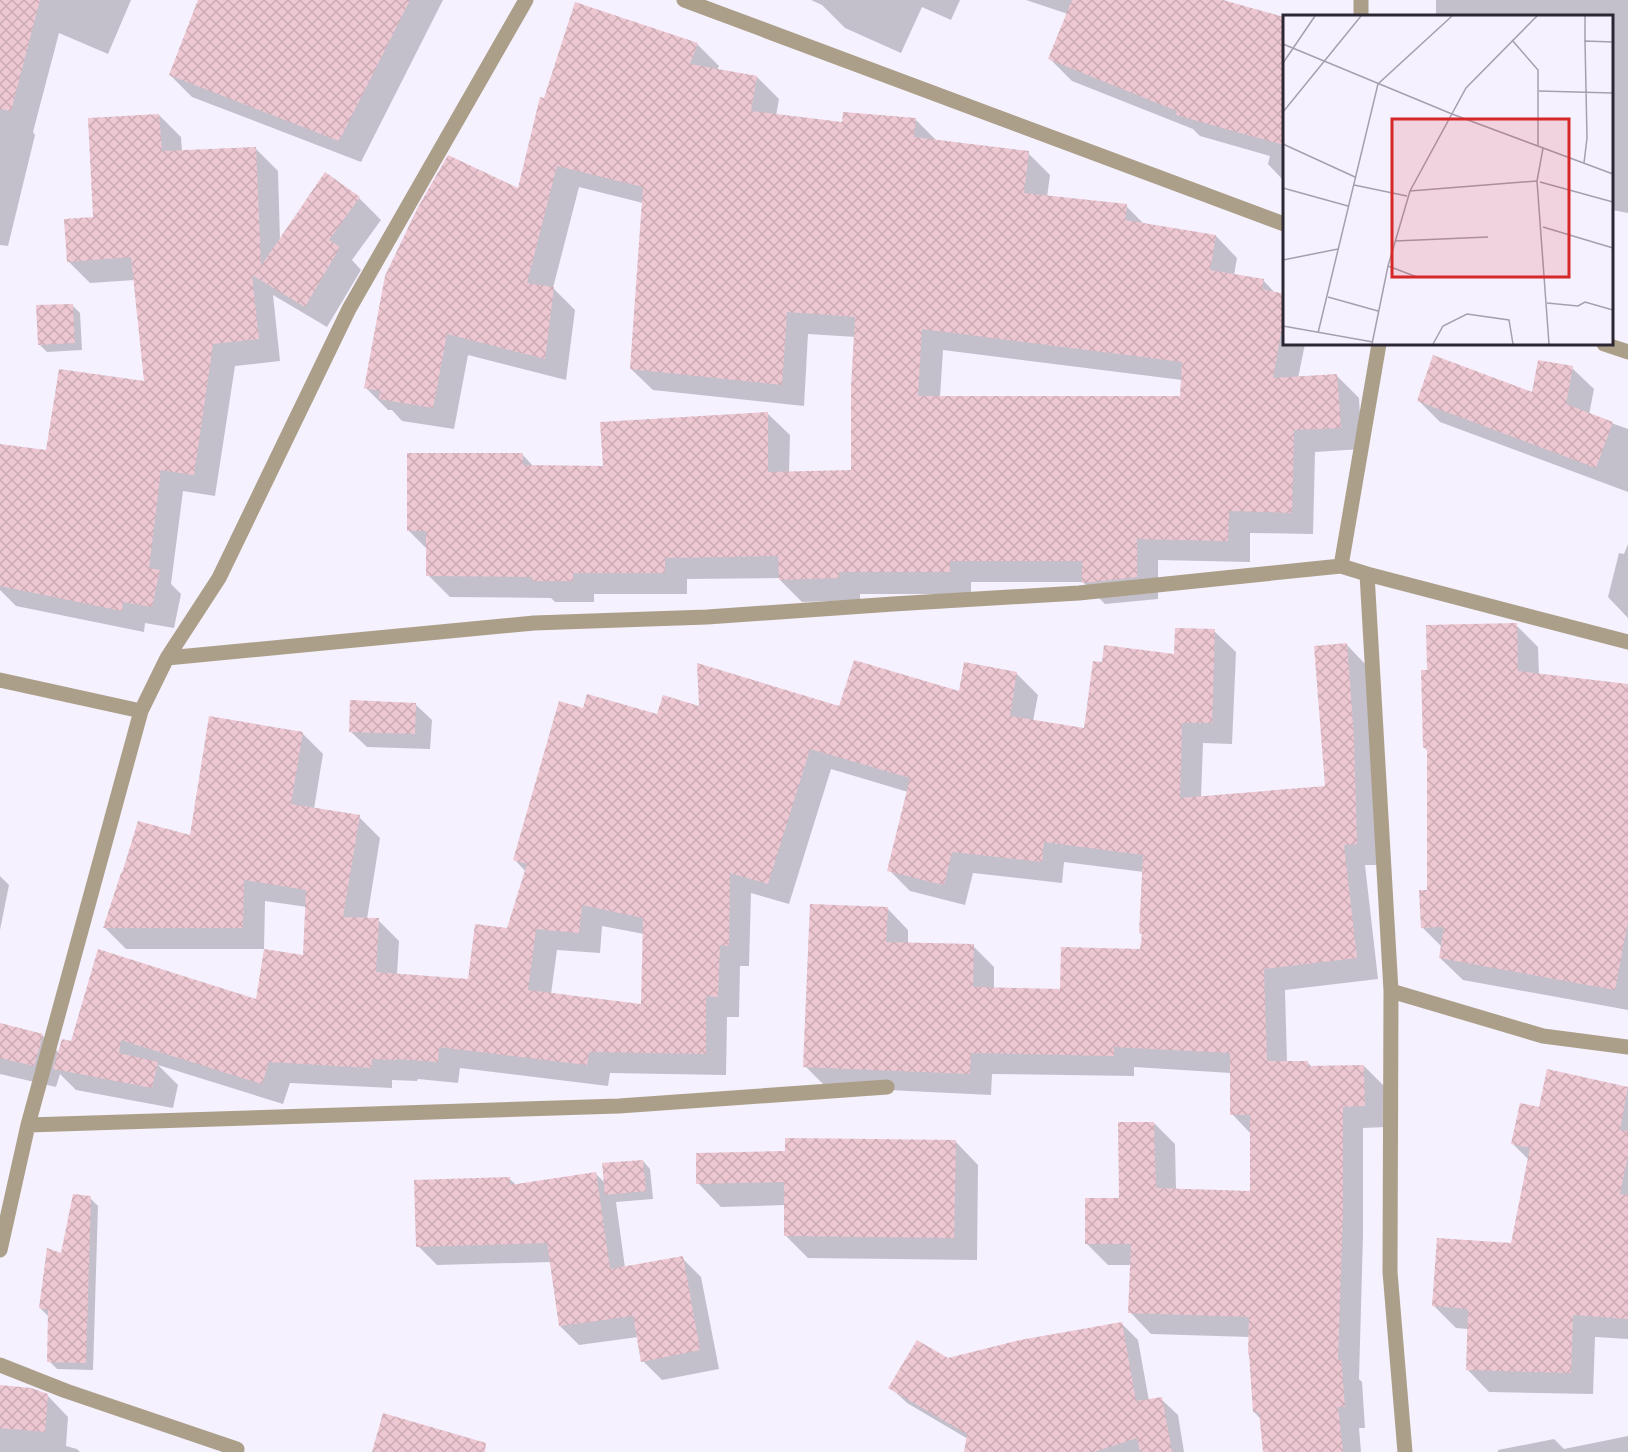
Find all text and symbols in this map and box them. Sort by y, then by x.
inset map [1283,15,1613,345]

